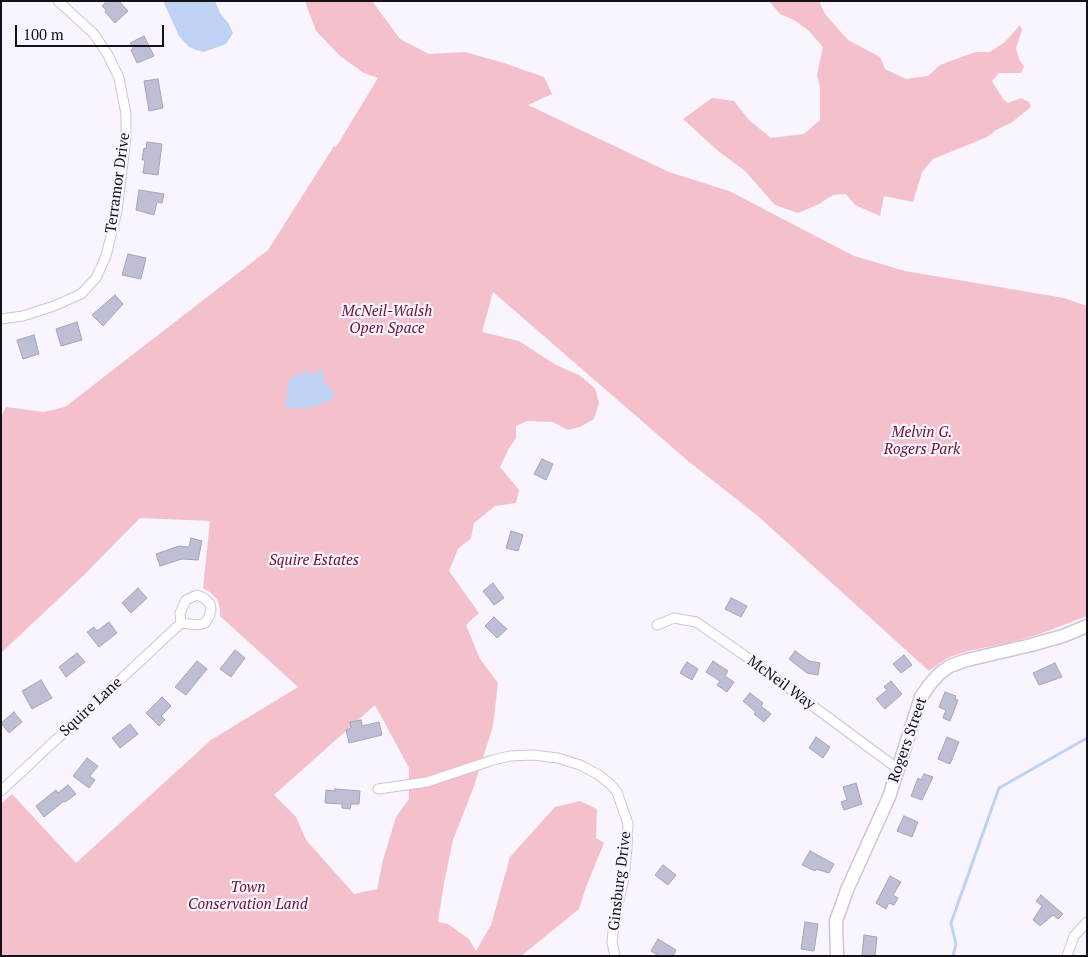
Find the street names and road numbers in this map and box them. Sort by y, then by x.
street label: Terramor Drive [102,132,134,234]
street label: McNeil Way [744,652,818,714]
street label: Squire Lane [56,674,126,740]
street label: Rogers Street [885,695,931,785]
street label: Ginsburg Drive [605,830,635,932]

